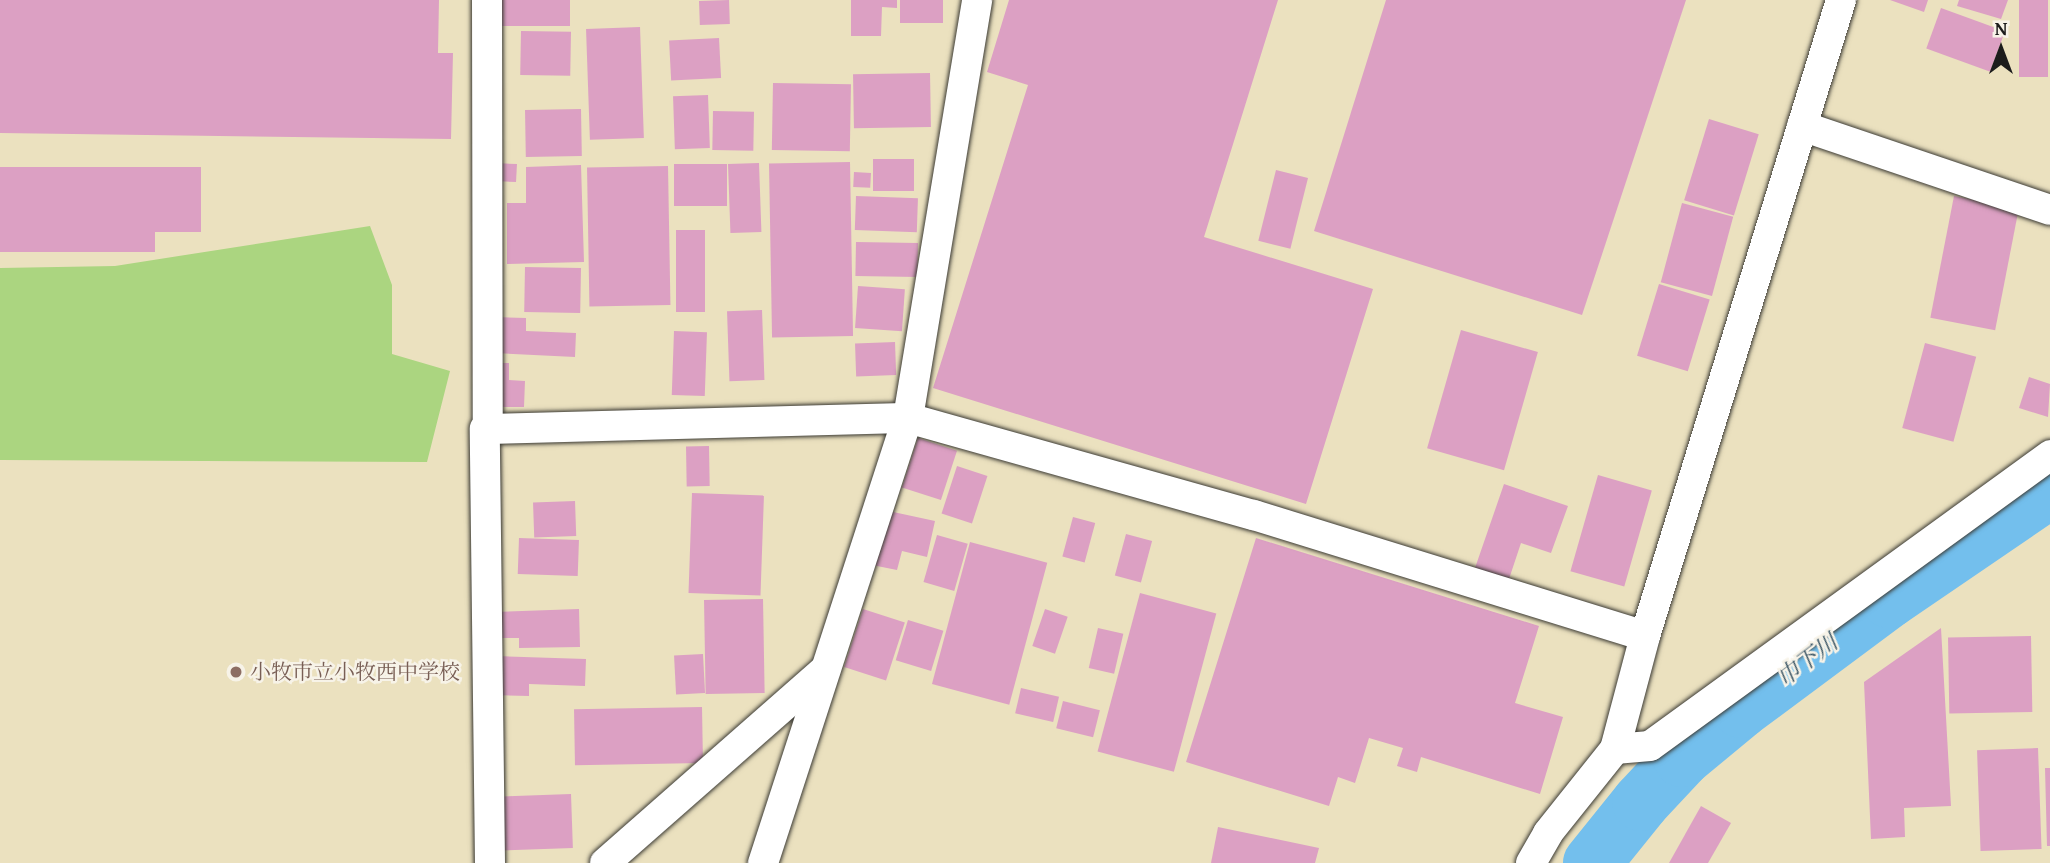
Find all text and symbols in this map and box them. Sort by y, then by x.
north arrow [1966,14,2036,84]
text: N [1995,14,2007,42]
water label: 巾下川 [1771,628,1843,692]
place label: 小牧市立小牧西中学校 [250,659,460,685]
marker: 小牧市立小牧西中学校 [228,664,244,680]

